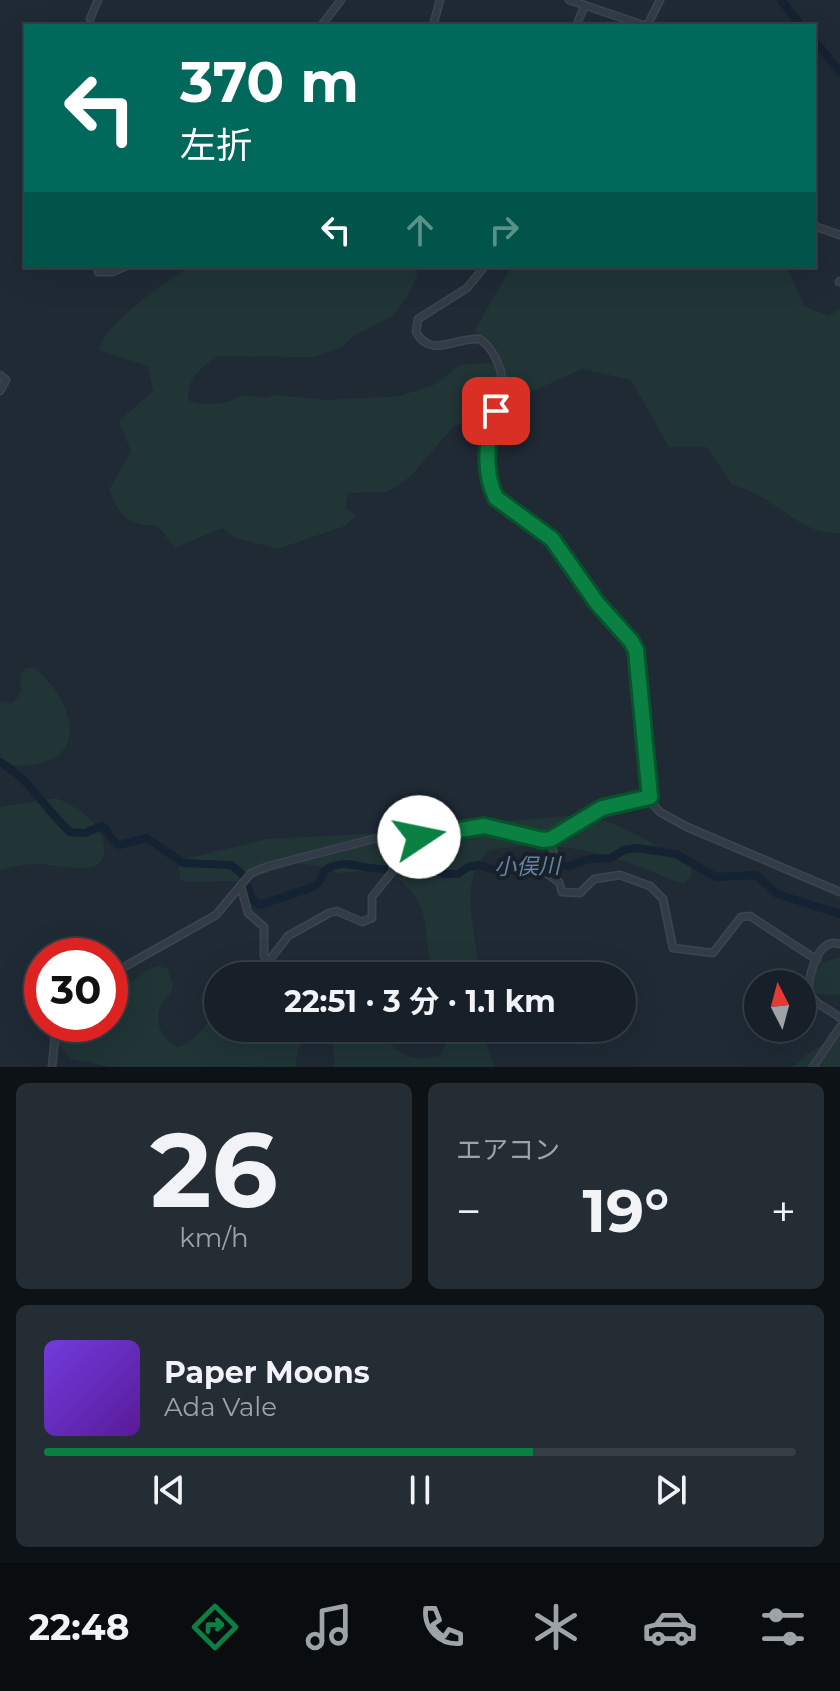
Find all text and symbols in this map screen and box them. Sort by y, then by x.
text: 370 m [180,48,359,116]
icon: left [48,56,152,160]
text: 左折 [180,123,252,167]
icon: left [314,208,358,252]
icon: ahead [398,208,442,252]
icon: right [482,208,526,252]
pin [462,377,530,445]
icon: arrive [474,389,518,433]
position arrow [377,795,461,879]
water label: 小俣川 [494,852,562,881]
speed limit sign: 30 [24,938,128,1042]
north arrow [744,970,816,1042]
map controls [744,970,816,1042]
text: 22:51 · 3 分 · 1.1 km [284,983,556,1020]
text: 26 [150,1106,278,1233]
text: エアコン [456,1134,560,1166]
text: 19° [583,1174,669,1247]
text: − [456,1184,481,1238]
text: + [771,1184,796,1238]
text: km/h [179,1222,249,1254]
text: Paper Moons [164,1354,370,1391]
text: Ada Vale [164,1391,277,1423]
icon: previous [147,1468,191,1512]
icon: pause [398,1468,442,1512]
icon: next [649,1468,693,1512]
icon: directions [187,1599,243,1655]
icon: music [301,1599,357,1655]
icon: phone [414,1599,470,1655]
icon: climate [528,1599,584,1655]
icon: car [642,1599,698,1655]
icon: filters [755,1599,811,1655]
text: 22:48 [29,1605,130,1649]

